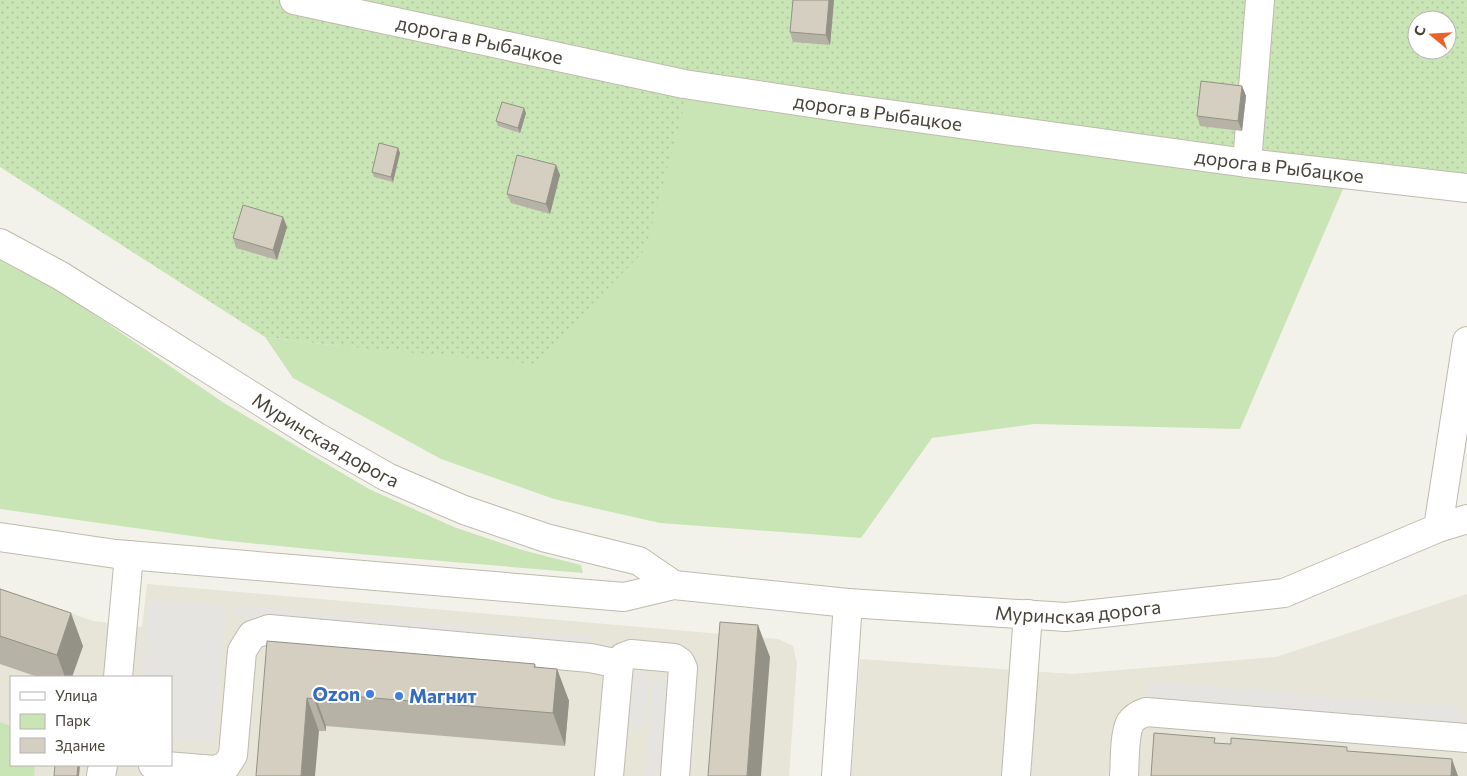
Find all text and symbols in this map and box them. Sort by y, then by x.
street label: дорога в Рыбацкое [394,10,565,69]
north arrow [1407,10,1457,60]
text: С [1410,24,1429,38]
street label: дорога в Рыбацкое [792,89,964,135]
street label: дорога в Рыбацкое [1194,144,1365,187]
street label: Муринская дорога [248,387,403,492]
street label: Муринская дорога [994,595,1162,628]
legend [10,676,172,766]
place label: Ozon [312,682,360,705]
place label: Магнит [409,684,477,707]
text: Улица [55,686,97,704]
marker: Ozon [364,688,376,700]
marker: Магнит [393,690,405,702]
text: Парк [55,711,91,729]
text: Здание [55,736,105,754]

